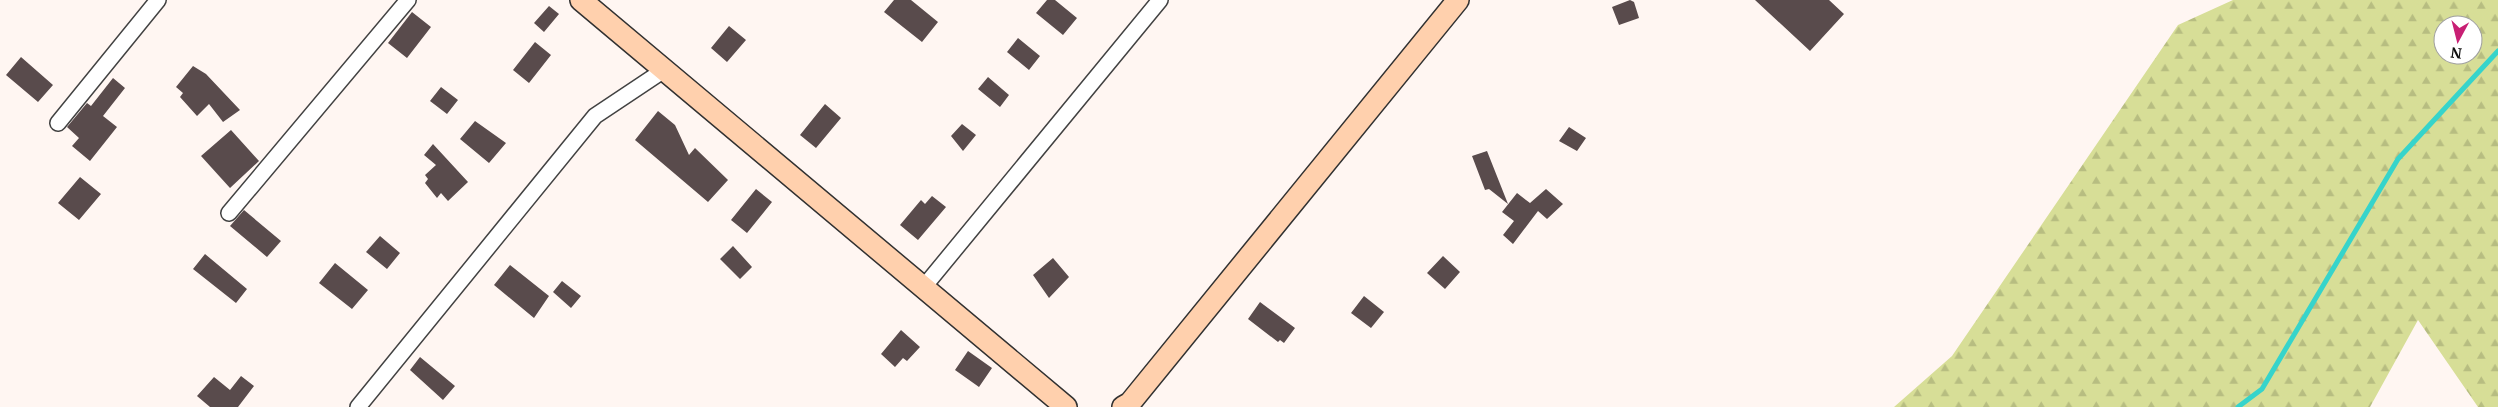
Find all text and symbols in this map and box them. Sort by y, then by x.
north arrow [2433,15,2483,65]
text: N [2450,43,2463,63]

